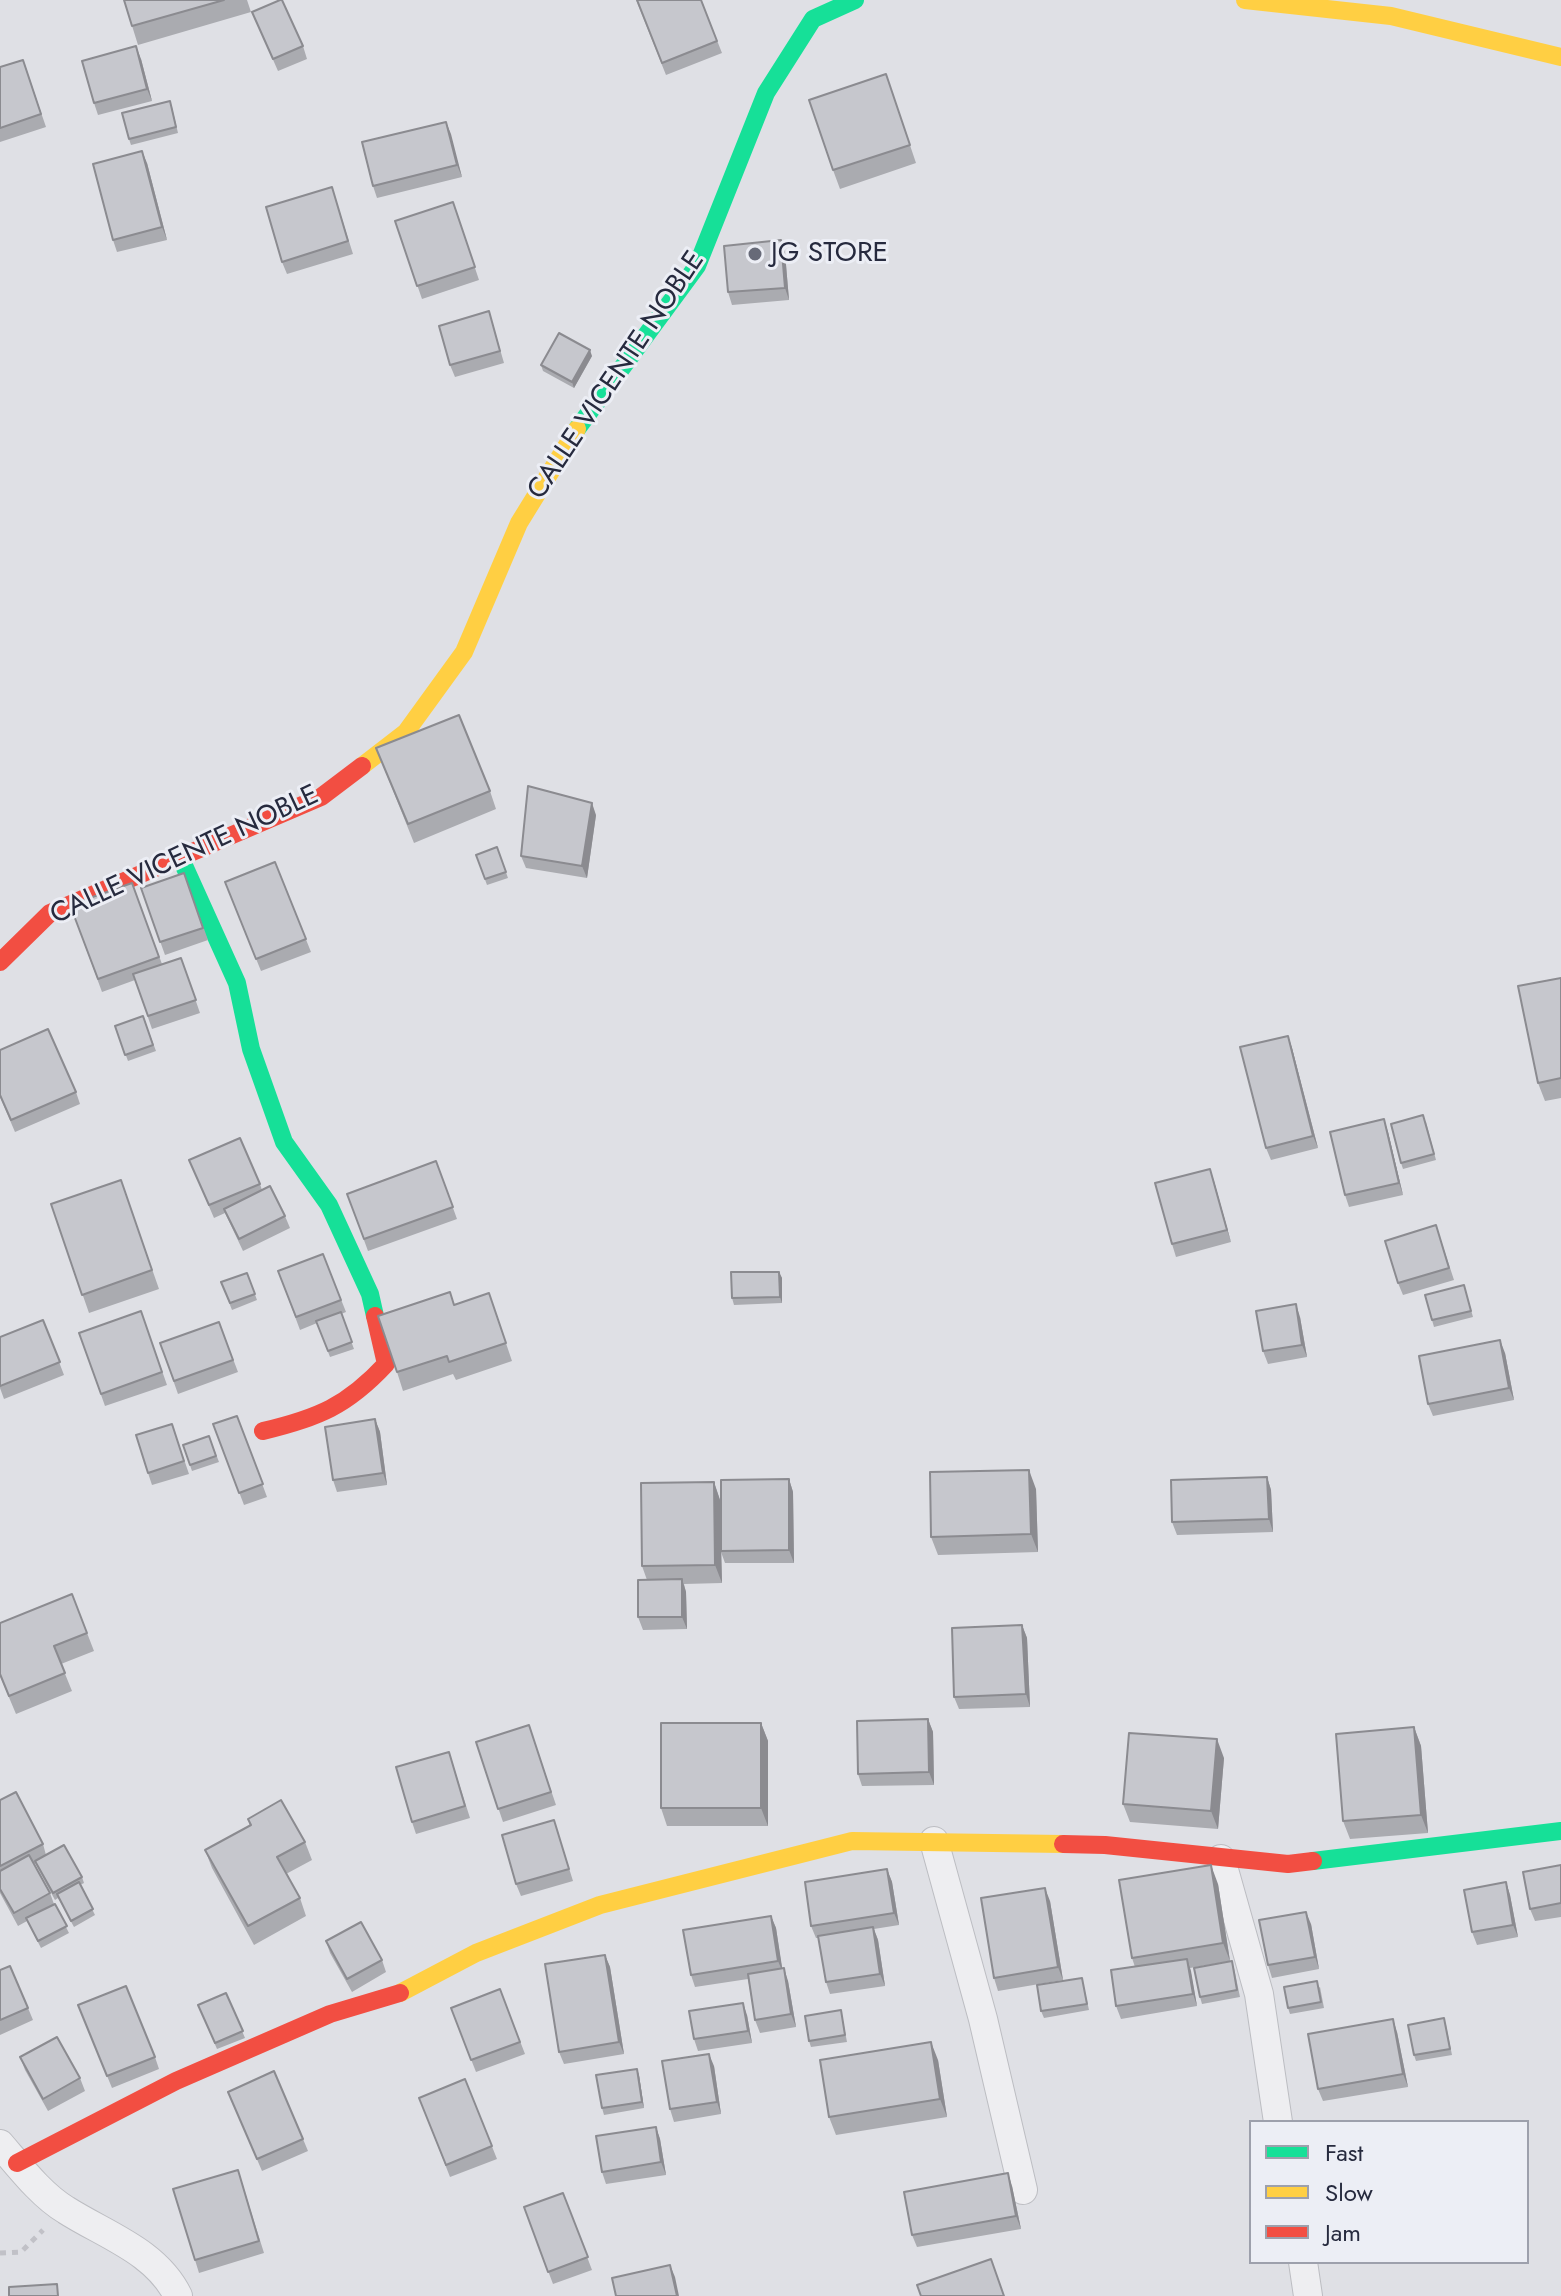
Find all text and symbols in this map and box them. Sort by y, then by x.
place label: JG STORE [771,237,888,271]
marker: JG STORE [746,245,764,263]
street label: CALLE VICENTE NOBLE [521,246,713,506]
street label: CALLE VICENTE NOBLE [46,779,324,933]
legend [1249,2120,1529,2264]
text: Fast [1325,2135,1363,2170]
text: Slow [1325,2175,1373,2210]
text: Jam [1325,2215,1361,2250]

